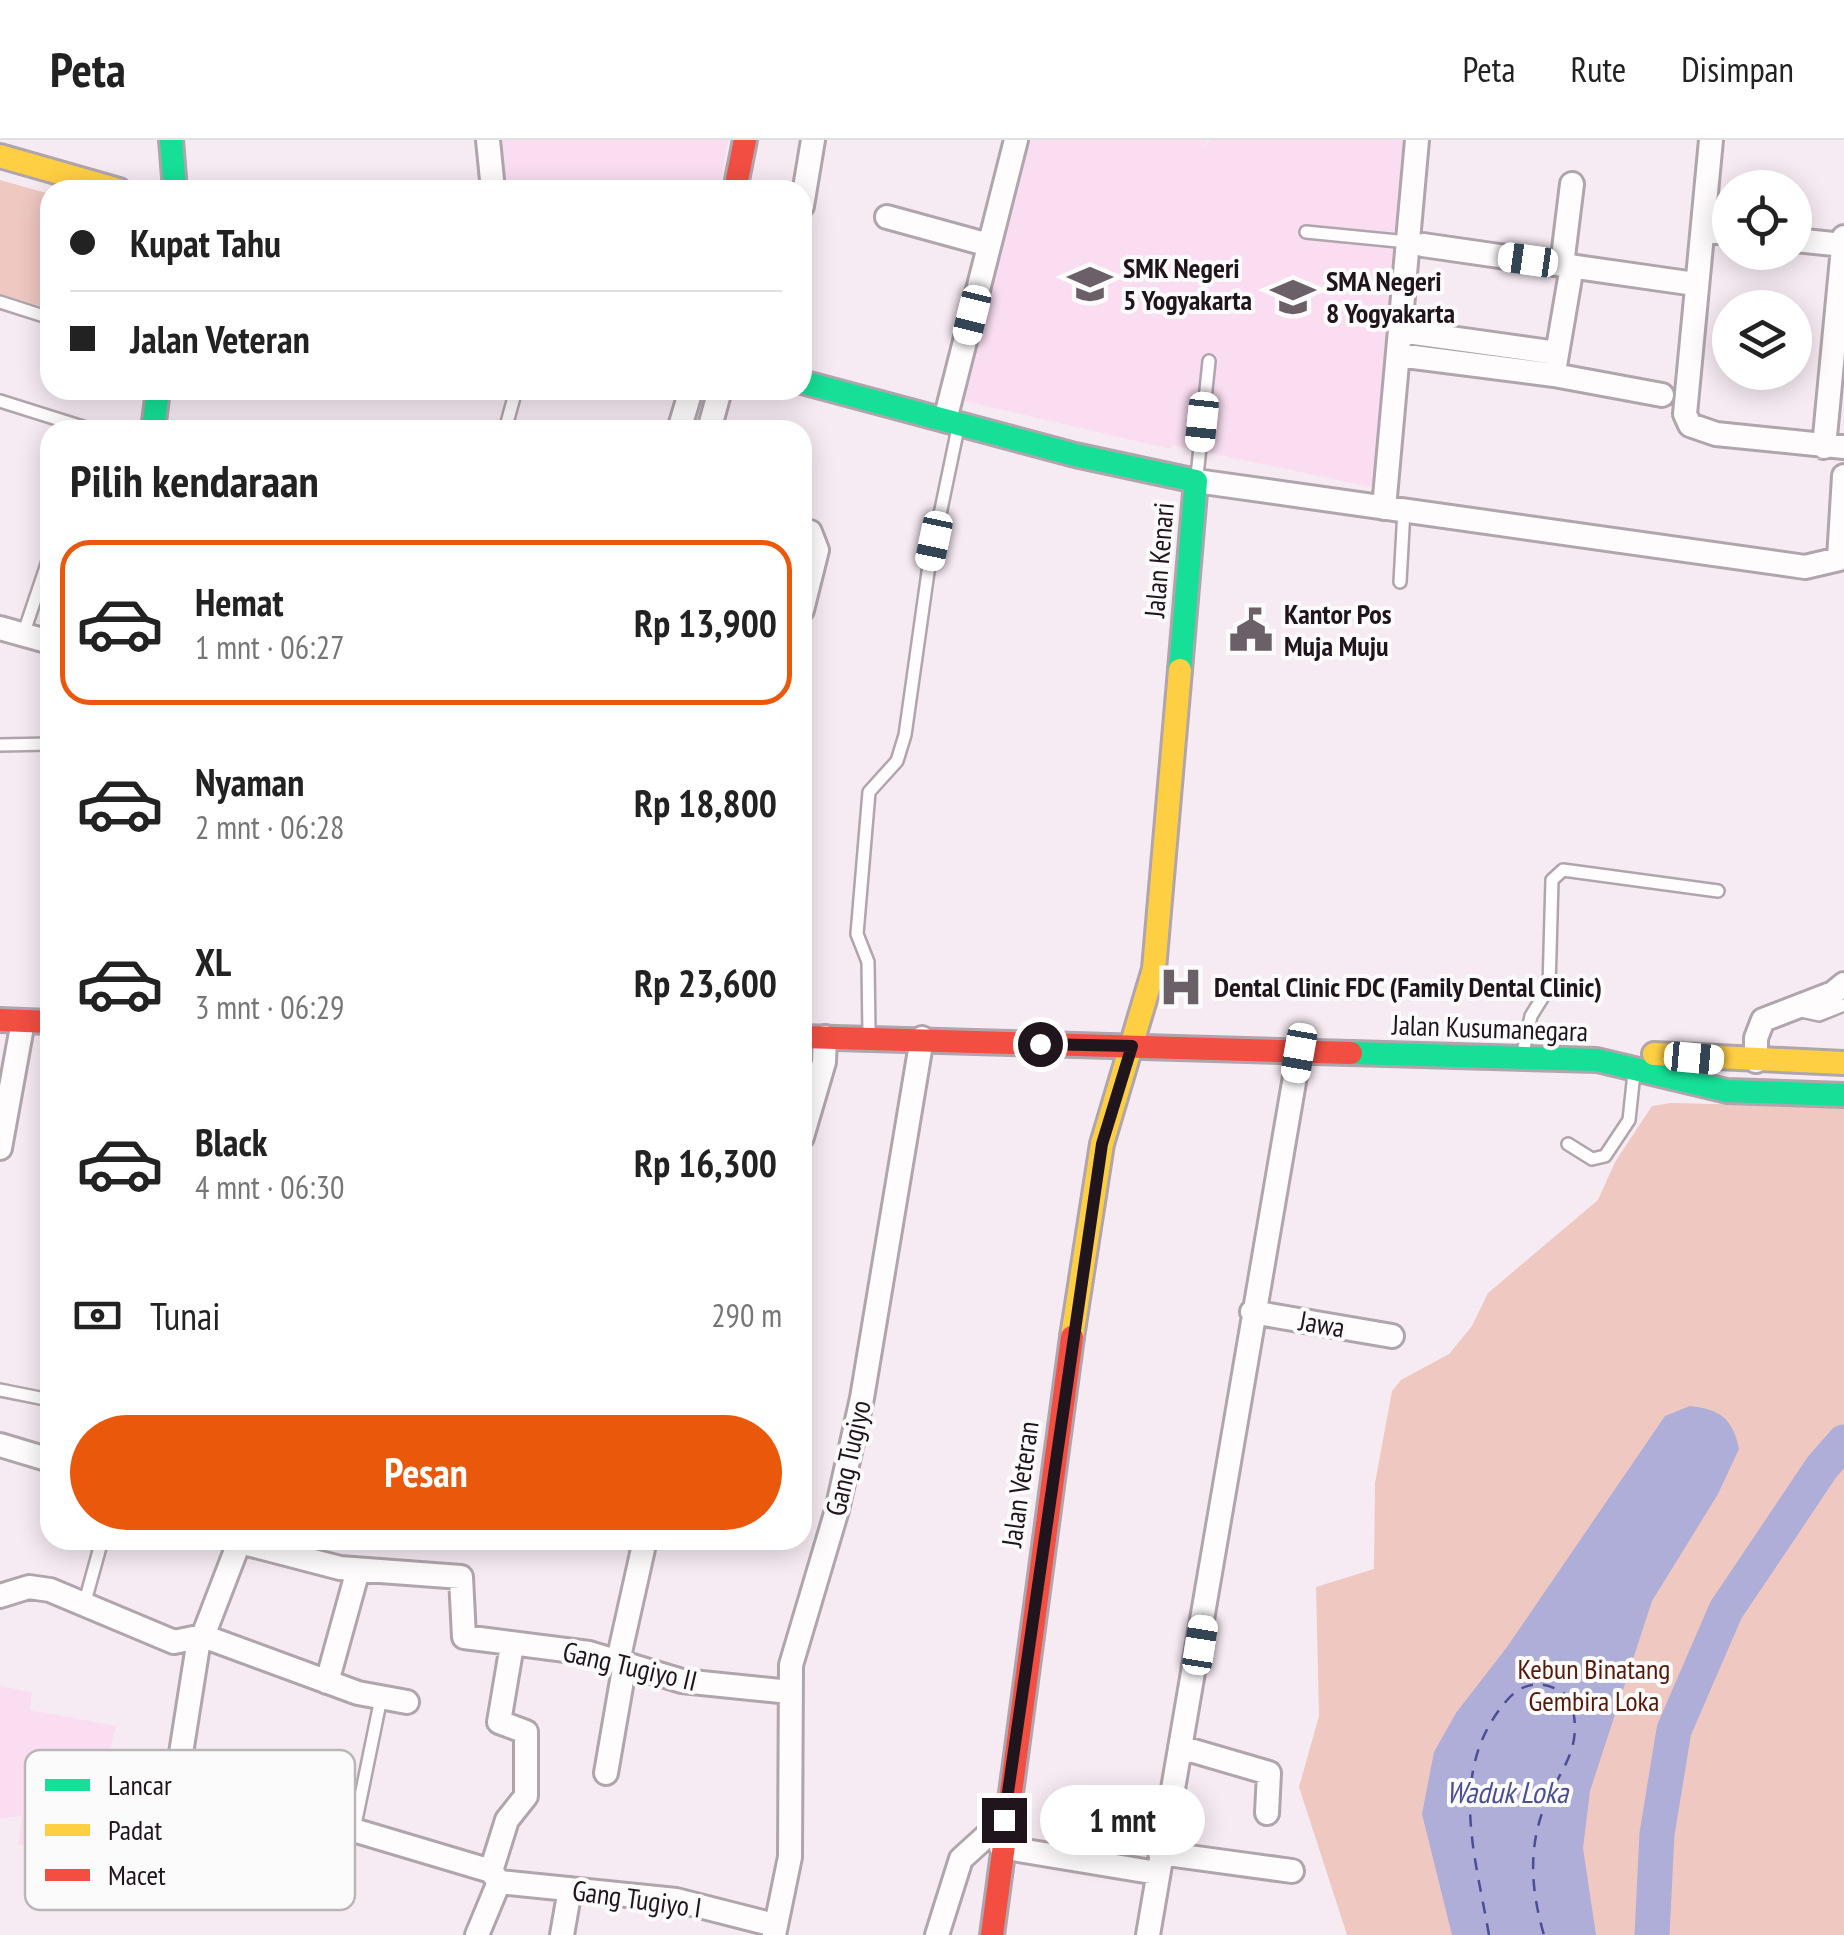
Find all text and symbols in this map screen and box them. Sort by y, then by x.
text: Peta [50,38,126,100]
text: Peta [1463,46,1515,92]
text: Rute [1570,46,1626,92]
text: Disimpan [1681,46,1794,92]
map controls [1712,170,1812,390]
button: locate [1712,170,1812,270]
text: Kupat Tahu [130,218,281,267]
car [1496,241,1560,279]
place label: SMK Negeri 5 Yogyakarta [1123,249,1252,318]
school or university icon: SMK Negeri 5 Yogyakarta [1066,260,1114,308]
place label: SMA Negeri 8 Yogyakarta [1326,262,1455,331]
school or university icon: SMA Negeri 8 Yogyakarta [1269,273,1317,321]
car [950,282,994,348]
button: layers [1712,290,1812,390]
text: Jalan Veteran [130,314,310,363]
car [1184,391,1220,453]
text: Pilih kendaraan [70,451,319,509]
street label: Jalan Kenari [1135,501,1182,620]
car [913,509,955,573]
text: Hemat [195,577,283,626]
icon: car [75,578,165,668]
place label: Kantor Pos Muja Muju [1284,595,1392,664]
text: Rp 13,900 [634,598,777,647]
public building icon: Kantor Pos Muja Muju [1227,606,1275,654]
text: 1 mnt · 06:27 [195,626,344,668]
text: Nyaman [195,757,304,806]
icon: car [75,758,165,848]
text: Rp 18,800 [634,778,777,827]
text: 2 mnt · 06:28 [195,806,344,848]
text: XL [195,937,231,986]
icon: car [75,938,165,1028]
text: Rp 23,600 [634,958,777,1007]
hospital icon: Dental Clinic FDC (Family Dental Clinic) [1157,963,1205,1011]
place label: Dental Clinic FDC (Family Dental Clinic) [1214,968,1602,1005]
text: 3 mnt · 06:29 [195,986,344,1028]
street label: Jalan Kusumanegara [1390,1006,1589,1049]
car [1279,1021,1319,1085]
route start [1018,1022,1063,1067]
car [1663,1040,1725,1076]
text: Black [195,1117,268,1166]
icon: car [75,1118,165,1208]
text: Rp 16,300 [634,1138,777,1187]
text: 4 mnt · 06:30 [195,1166,344,1208]
icon: cash [70,1288,125,1343]
text: Tunai [150,1291,220,1340]
text: 290 m [711,1294,782,1336]
street label: Jawa [1295,1301,1348,1346]
street label: Gang Tugiyo [816,1396,879,1519]
button: Pesan [70,1415,782,1530]
street label: Jalan Veteran [992,1419,1047,1550]
car [1180,1613,1220,1677]
street label: Gang Tugiyo II [559,1632,701,1699]
park label: Kebun Binatang Gembira Loka [1518,1650,1670,1719]
legend [25,1750,355,1910]
text: Lancar [108,1766,172,1803]
water label: Waduk Loka [1446,1772,1570,1811]
callout: 1 mnt [1039,1785,1204,1855]
route end [982,1798,1027,1843]
text: 1 mnt [1089,1799,1156,1841]
text: Padat [108,1811,162,1848]
text: Macet [108,1856,166,1893]
street label: Gang Tugiyo I [570,1871,704,1926]

